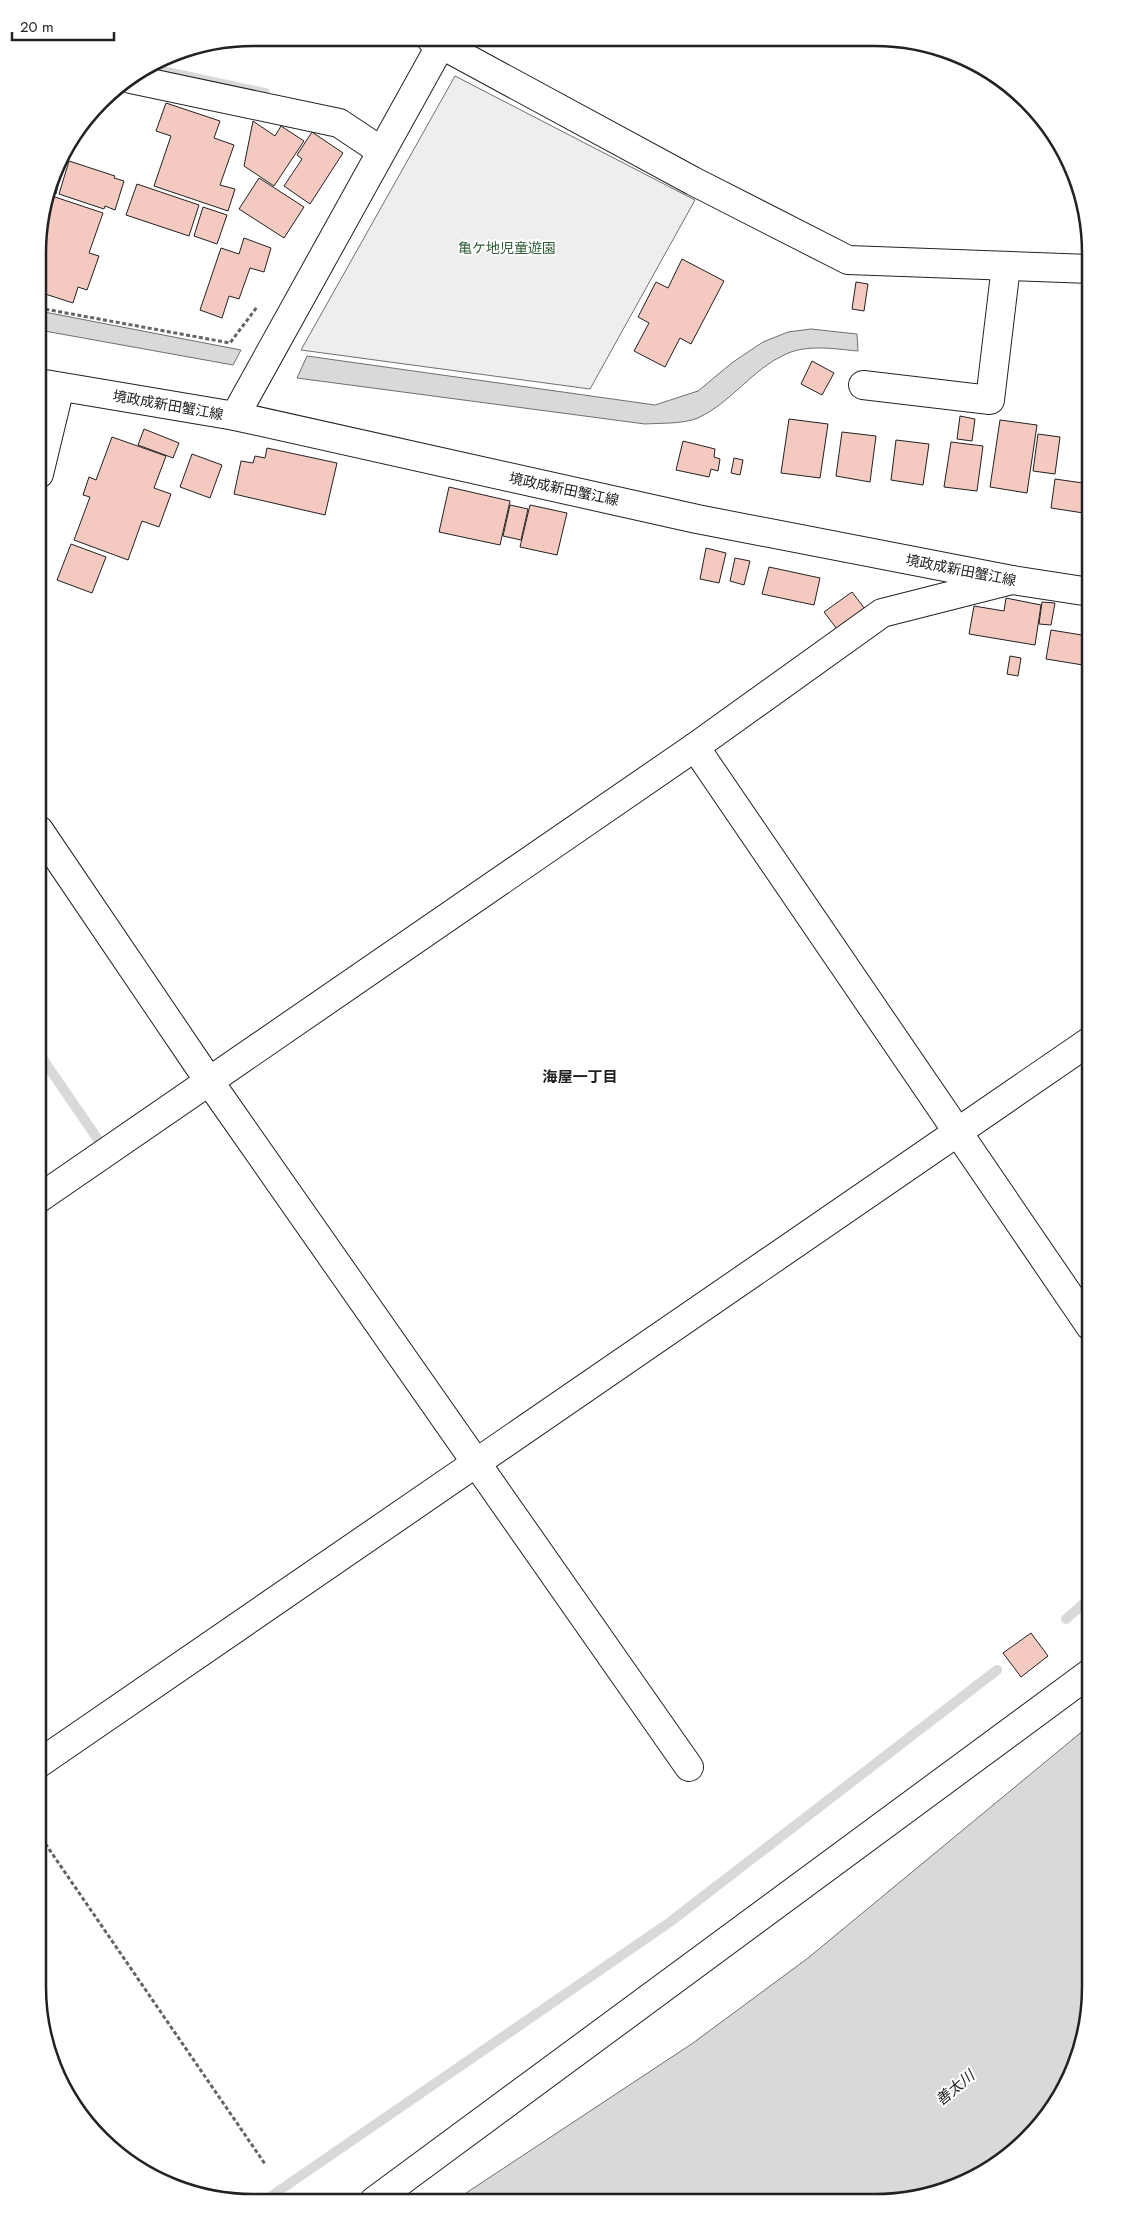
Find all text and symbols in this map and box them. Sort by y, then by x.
scale bar [12,10,115,42]
text: 20 m [20,16,54,38]
park label: 亀ケ地児童遊園 [458,238,556,258]
street label: 境政成新田蟹江線 [111,385,225,425]
street label: 境政成新田蟹江線 [507,468,621,510]
street label: 境政成新田蟹江線 [904,549,1018,591]
district label: 海屋一丁目 [542,1066,618,1088]
water label: 善太川 [931,2064,981,2111]

